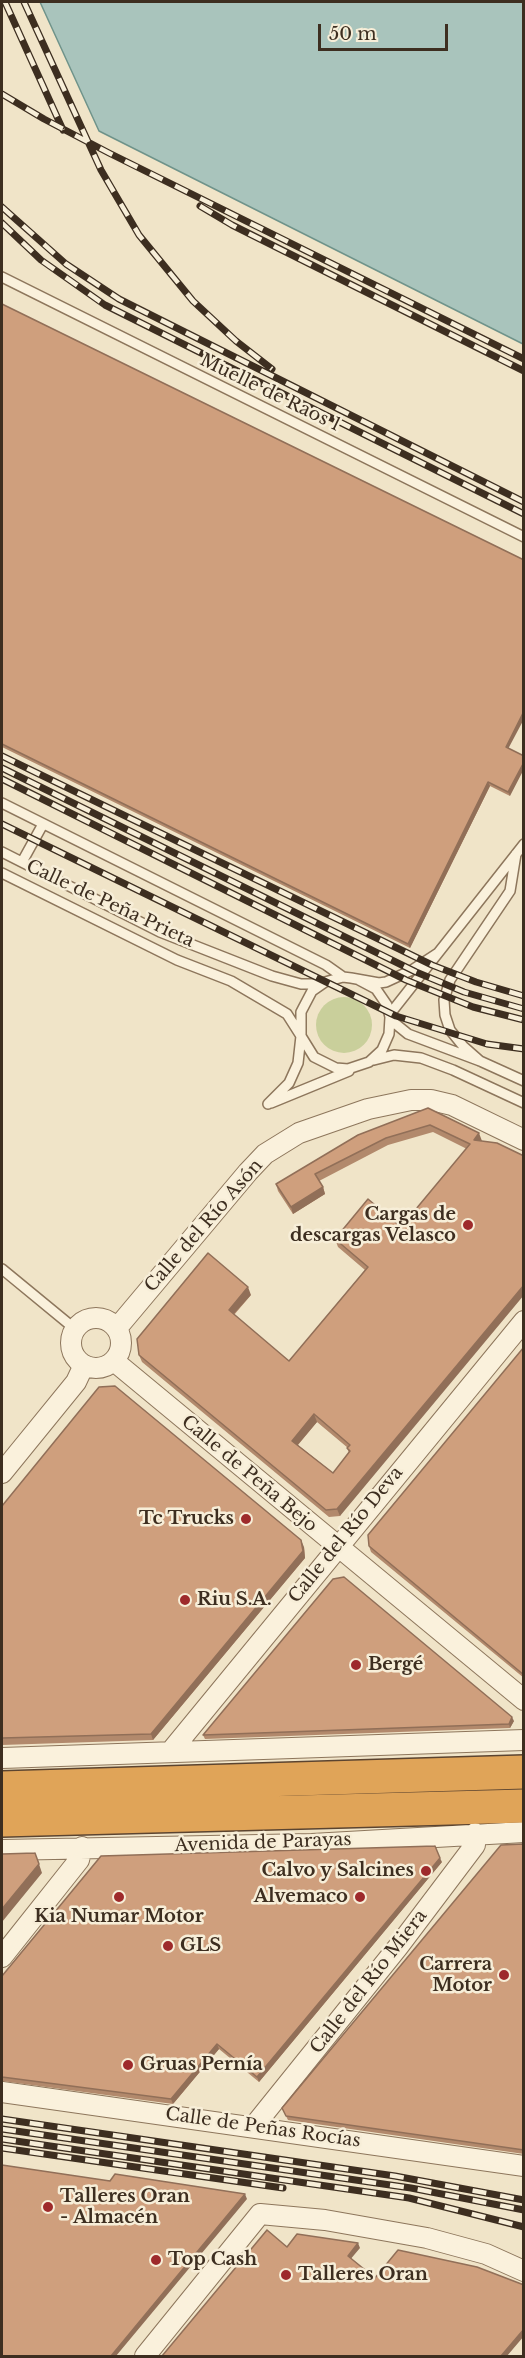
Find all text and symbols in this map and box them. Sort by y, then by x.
scale bar [321,12,452,50]
text: 50 m [329,23,377,45]
street label: Muelle de Raos 1 [196,350,344,436]
street label: Calle de Peña Prieta [22,856,198,952]
street label: Calle del Río Asón [141,1155,267,1297]
place label: Cargas de descargas Velasco [290,1204,456,1246]
marker: Cargas de descargas Velasco [461,1218,475,1232]
street label: Calle de Peña Bejo [177,1411,321,1537]
street label: Calle del Río Deva [284,1462,408,1608]
place label: Tc Trucks [139,1508,234,1530]
marker: Tc Trucks [239,1512,253,1526]
place label: Riu S.A. [197,1589,272,1611]
marker: Riu S.A. [178,1593,192,1607]
place label: Bergé [368,1654,423,1676]
marker: Bergé [349,1658,363,1672]
street label: Avenida de Parayas [174,1829,352,1857]
place label: Calvo y Salcines [261,1860,414,1882]
marker: Calvo y Salcines [419,1864,433,1878]
place label: Alvemaco [254,1886,348,1908]
marker: Kia Numar Motor [112,1890,126,1904]
marker: Alvemaco [353,1890,367,1904]
place label: Kia Numar Motor [34,1906,204,1928]
street label: Calle del Río Miera [306,1906,432,2058]
place label: GLS [180,1935,221,1957]
marker: GLS [161,1939,175,1953]
place label: Carrera Motor [419,1954,492,1996]
marker: Carrera Motor [497,1968,511,1982]
place label: Gruas Pernía [140,2054,263,2076]
marker: Gruas Pernía [121,2058,135,2072]
street label: Calle de Peñas Rocías [164,2104,362,2152]
place label: Talleres Oran - Almacén [60,2186,190,2228]
marker: Talleres Oran - Almacén [41,2200,55,2214]
place label: Top Cash [168,2249,257,2271]
marker: Top Cash [149,2253,163,2267]
place label: Talleres Oran [298,2264,428,2286]
marker: Talleres Oran [279,2268,293,2282]

